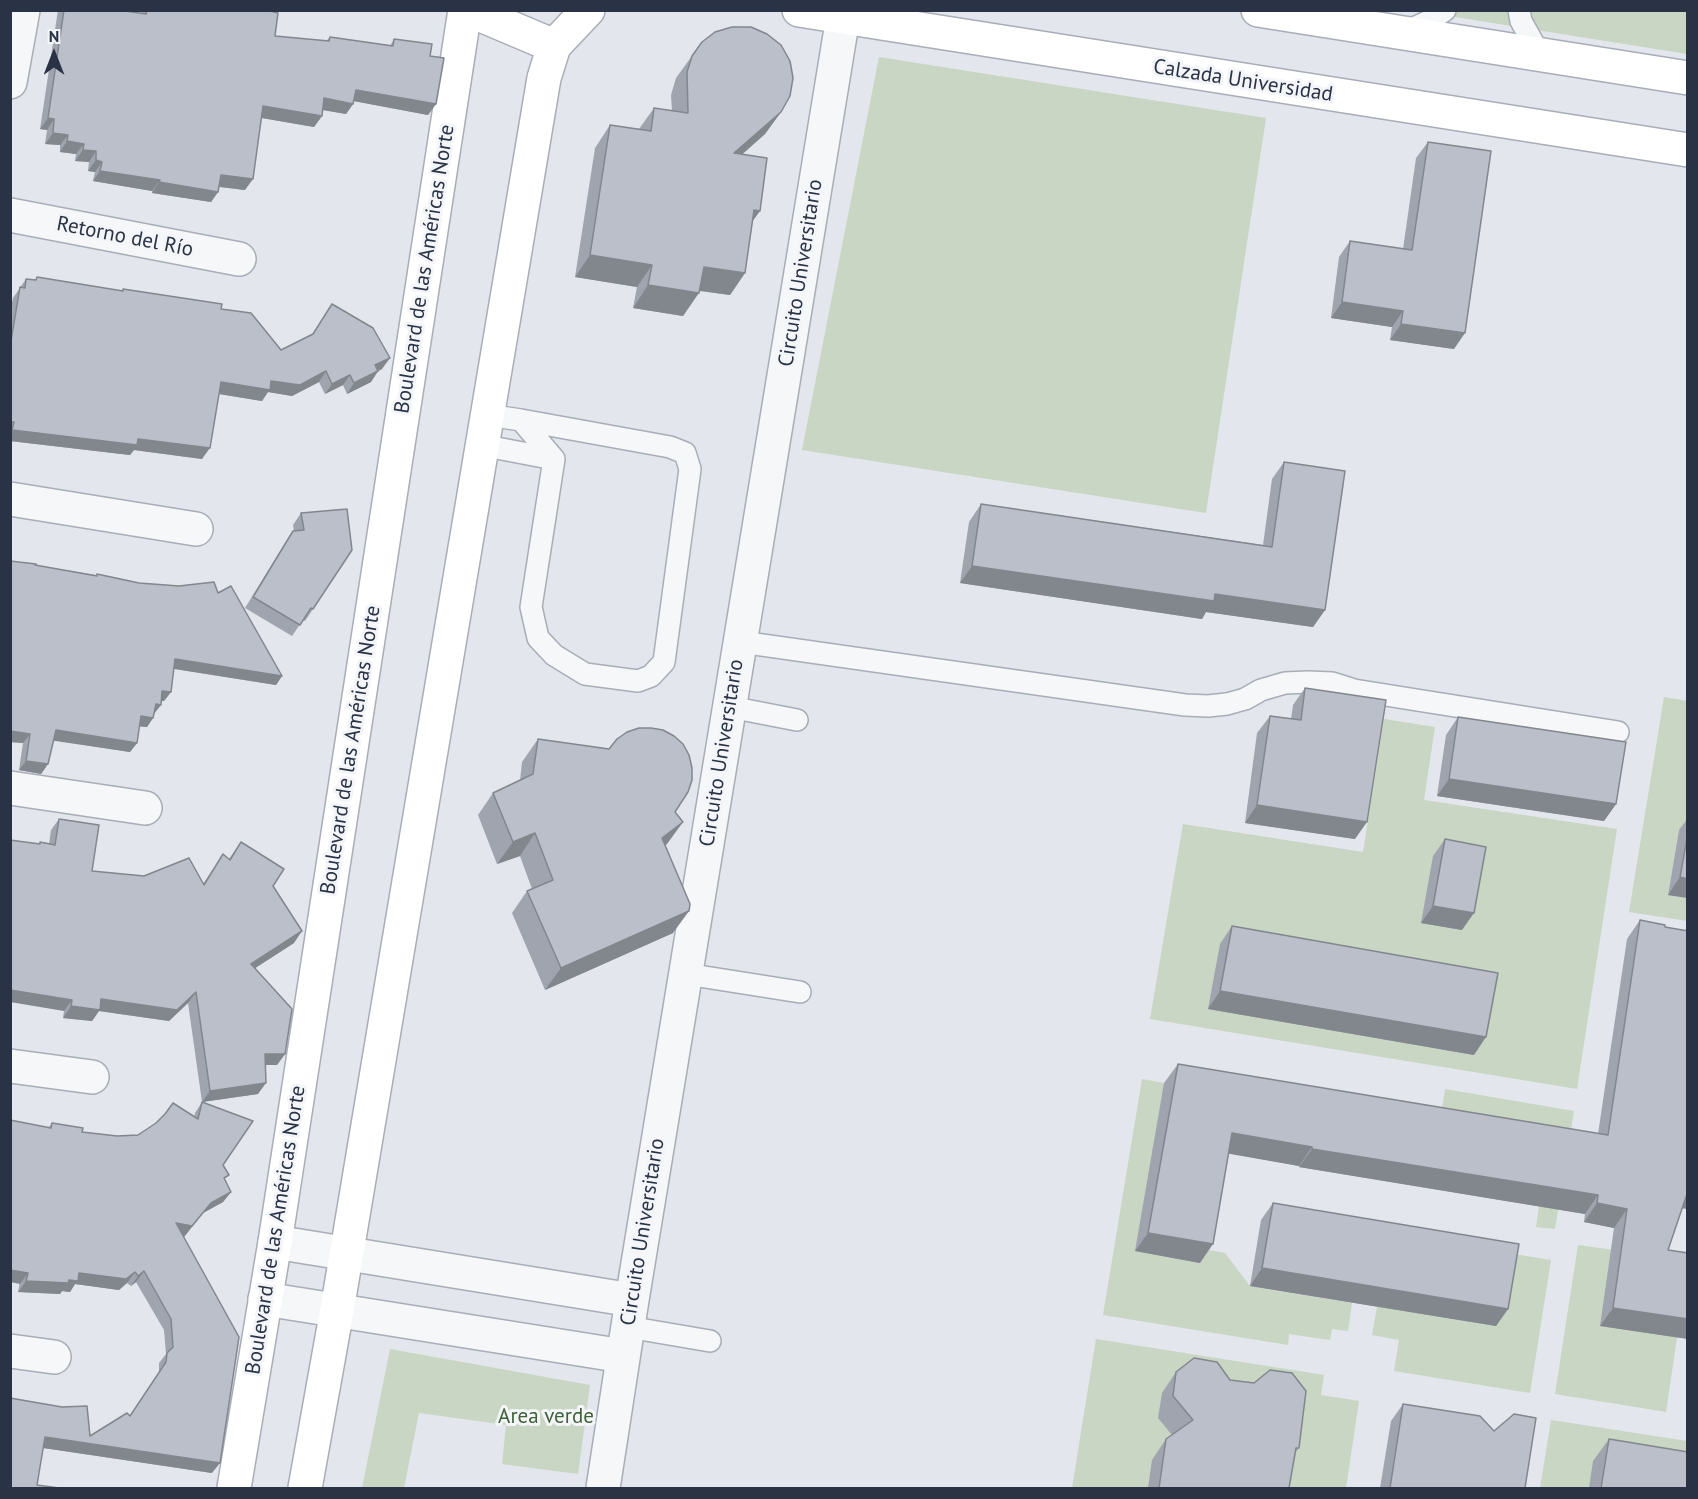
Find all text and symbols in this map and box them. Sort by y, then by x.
north arrow [24,24,84,84]
text: N [49,26,59,46]
street label: Calzada Universidad [1151,54,1335,108]
street label: Boulevard de las Américas Norte [390,123,460,415]
street label: Circuito Universitario [774,177,828,369]
street label: Retorno del Río [55,211,195,263]
street label: Boulevard de las Américas Norte [316,604,386,896]
street label: Circuito Universitario [695,657,749,849]
street label: Boulevard de las Américas Norte [241,1084,311,1376]
street label: Circuito Universitario [616,1136,670,1328]
park label: Area verde [498,1404,594,1430]

